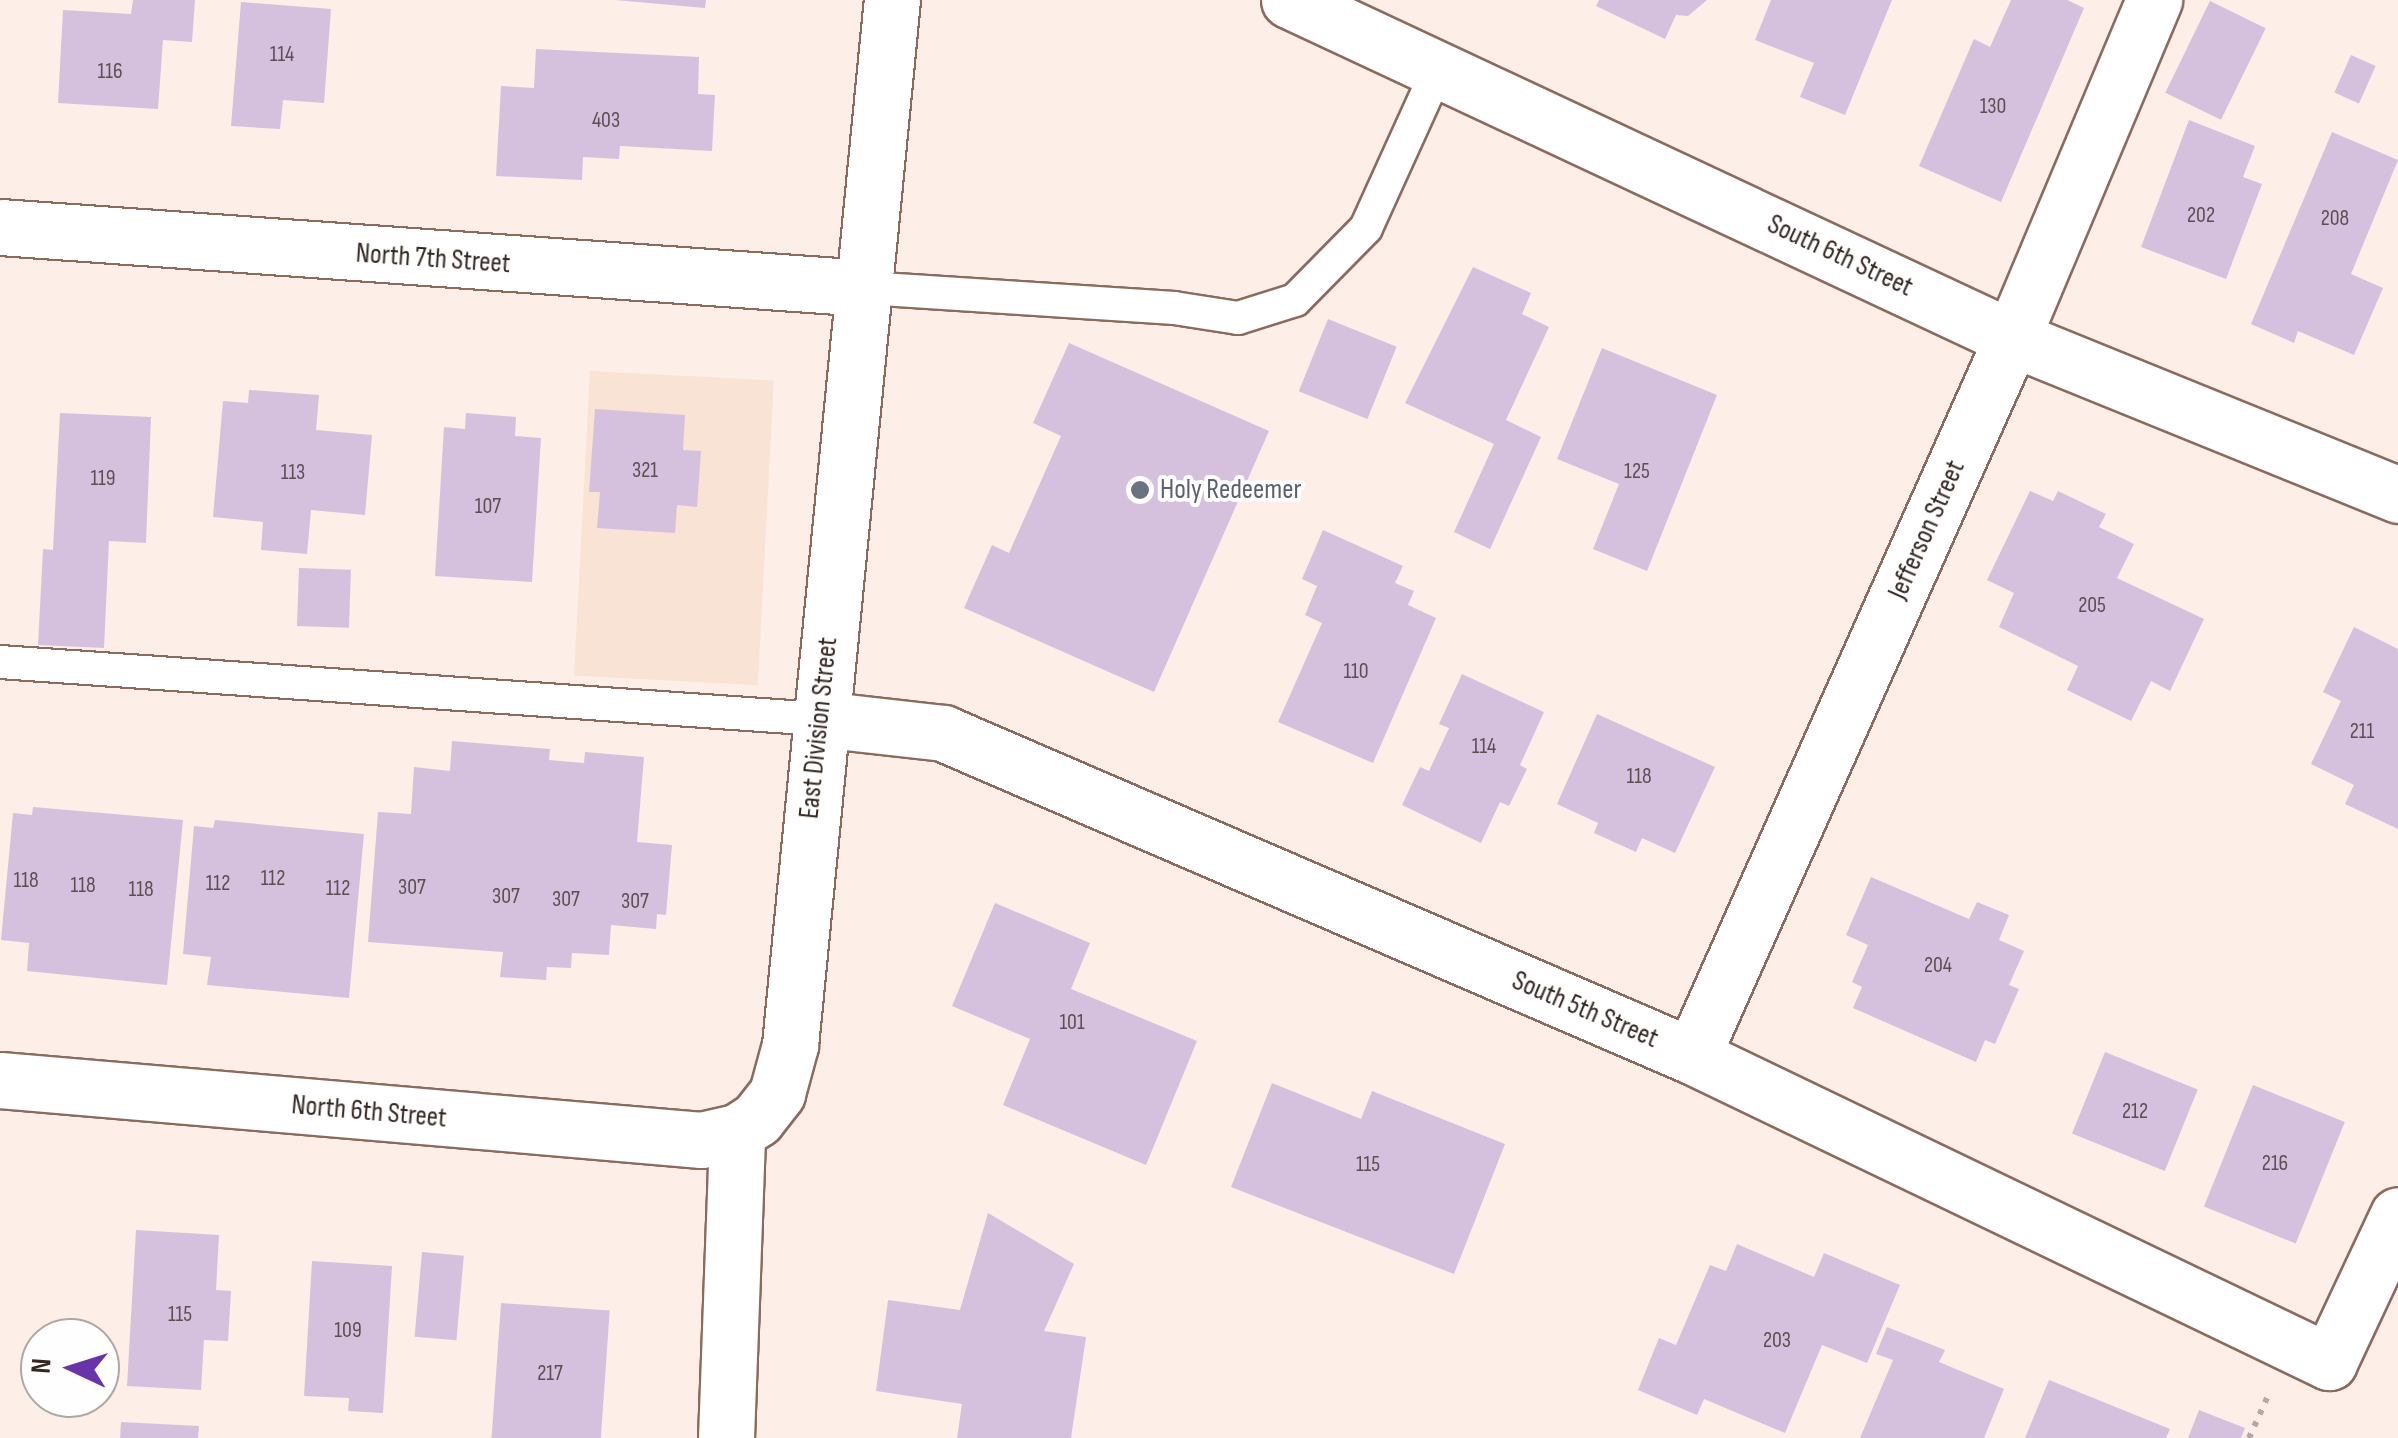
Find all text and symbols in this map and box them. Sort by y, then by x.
house number: 114 [270,42,294,68]
house number: 116 [97,59,123,85]
house number: 130 [1980,94,2006,120]
house number: 403 [592,108,620,134]
house number: 202 [2187,203,2215,229]
house number: 208 [2321,206,2349,232]
street label: South 6th Street [1762,208,1918,304]
street label: North 7th Street [355,237,511,281]
street label: Jefferson Street [1881,455,1973,605]
house number: 321 [632,458,658,484]
house number: 125 [1624,459,1650,485]
house number: 113 [281,460,305,486]
house number: 119 [90,466,116,492]
place label: Holy Redeemer [1160,473,1302,507]
marker: Holy Redeemer [1129,479,1151,501]
house number: 107 [475,494,501,520]
house number: 205 [2078,593,2106,619]
street label: East Division Street [793,636,845,820]
house number: 110 [1343,659,1369,685]
house number: 211 [2350,719,2374,745]
house number: 114 [1472,734,1496,760]
house number: 118 [1626,764,1652,790]
house number: 112 [261,866,285,892]
house number: 118 [13,868,39,894]
house number: 112 [206,871,230,897]
house number: 118 [70,873,96,899]
house number: 307 [398,875,426,901]
house number: 112 [326,876,350,902]
house number: 118 [128,877,154,903]
house number: 307 [492,884,520,910]
house number: 307 [552,887,580,913]
house number: 307 [621,889,649,915]
house number: 204 [1924,953,1952,979]
street label: South 5th Street [1507,964,1663,1056]
house number: 101 [1059,1010,1085,1036]
street label: North 6th Street [290,1088,448,1136]
house number: 212 [2122,1099,2148,1125]
house number: 216 [2262,1151,2288,1177]
house number: 115 [1356,1152,1380,1178]
house number: 115 [168,1302,192,1328]
north arrow [20,1318,120,1418]
house number: 109 [334,1318,362,1344]
house number: 203 [1763,1328,1791,1354]
text: N [25,1357,59,1375]
house number: 217 [537,1361,563,1387]

